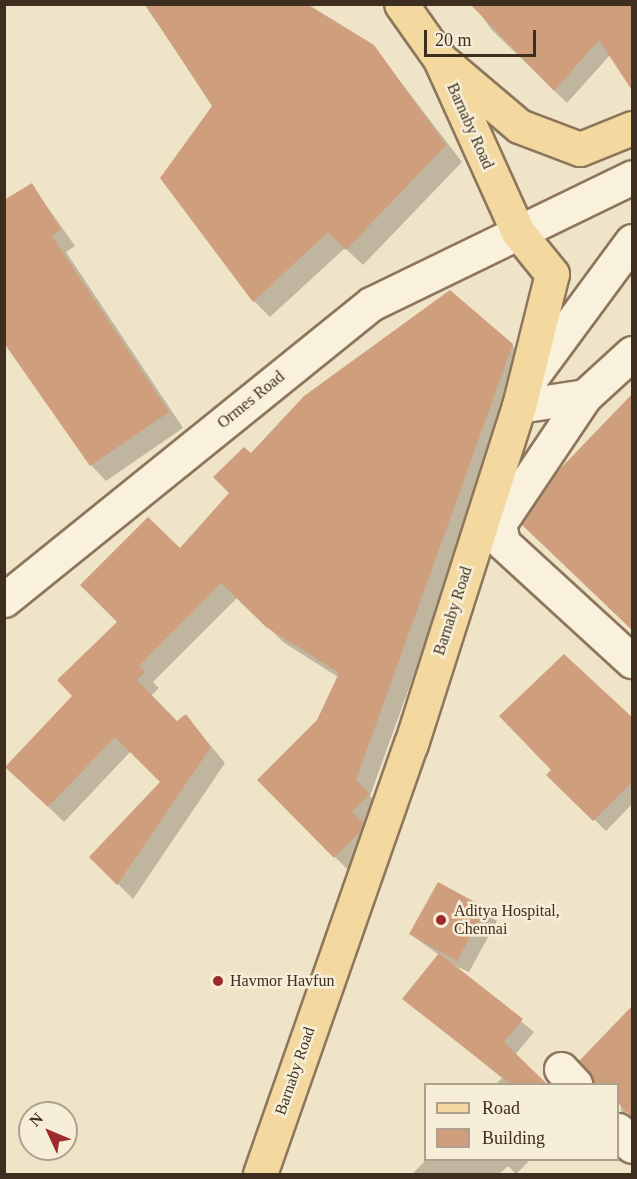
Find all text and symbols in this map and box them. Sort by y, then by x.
scale bar [427,18,540,56]
text: 20 m [435,30,472,50]
street label: Barnaby Road [443,80,497,172]
street label: Ormes Road [214,367,288,433]
street label: Barnaby Road [430,564,476,658]
place label: Aditya Hospital, Chennai [454,901,560,939]
marker: Aditya Hospital, Chennai [432,911,450,929]
place label: Havmor Havfun [230,971,334,991]
marker: Havmor Havfun [211,974,225,988]
street label: Barnaby Road [271,1024,319,1118]
legend [424,1083,619,1161]
text: Road [482,1098,520,1118]
north arrow [18,1101,78,1161]
text: N [26,1109,46,1130]
text: Building [482,1128,545,1148]

